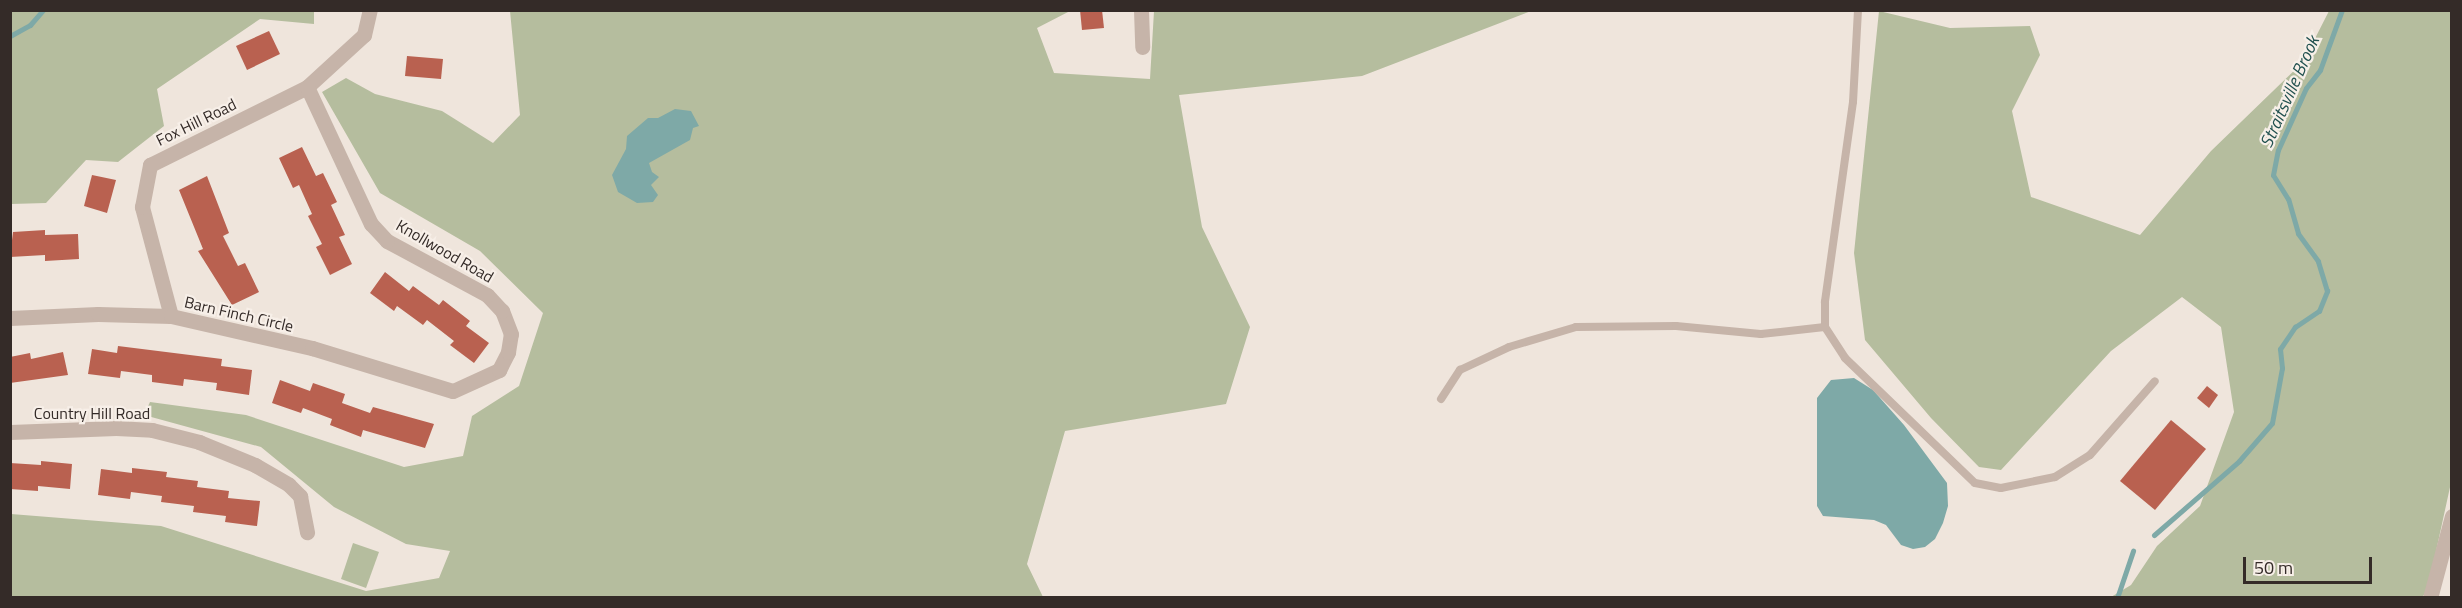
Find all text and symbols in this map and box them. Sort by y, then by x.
water label: Straitsville Brook [2256,33,2324,151]
street label: Fox Hill Road [153,94,239,150]
street label: Knollwood Road [393,215,497,287]
street label: Barn Finch Circle [183,292,295,336]
street label: Country Hill Road [34,403,150,423]
scale bar [2246,545,2375,583]
text: 50 m [2254,554,2293,581]

